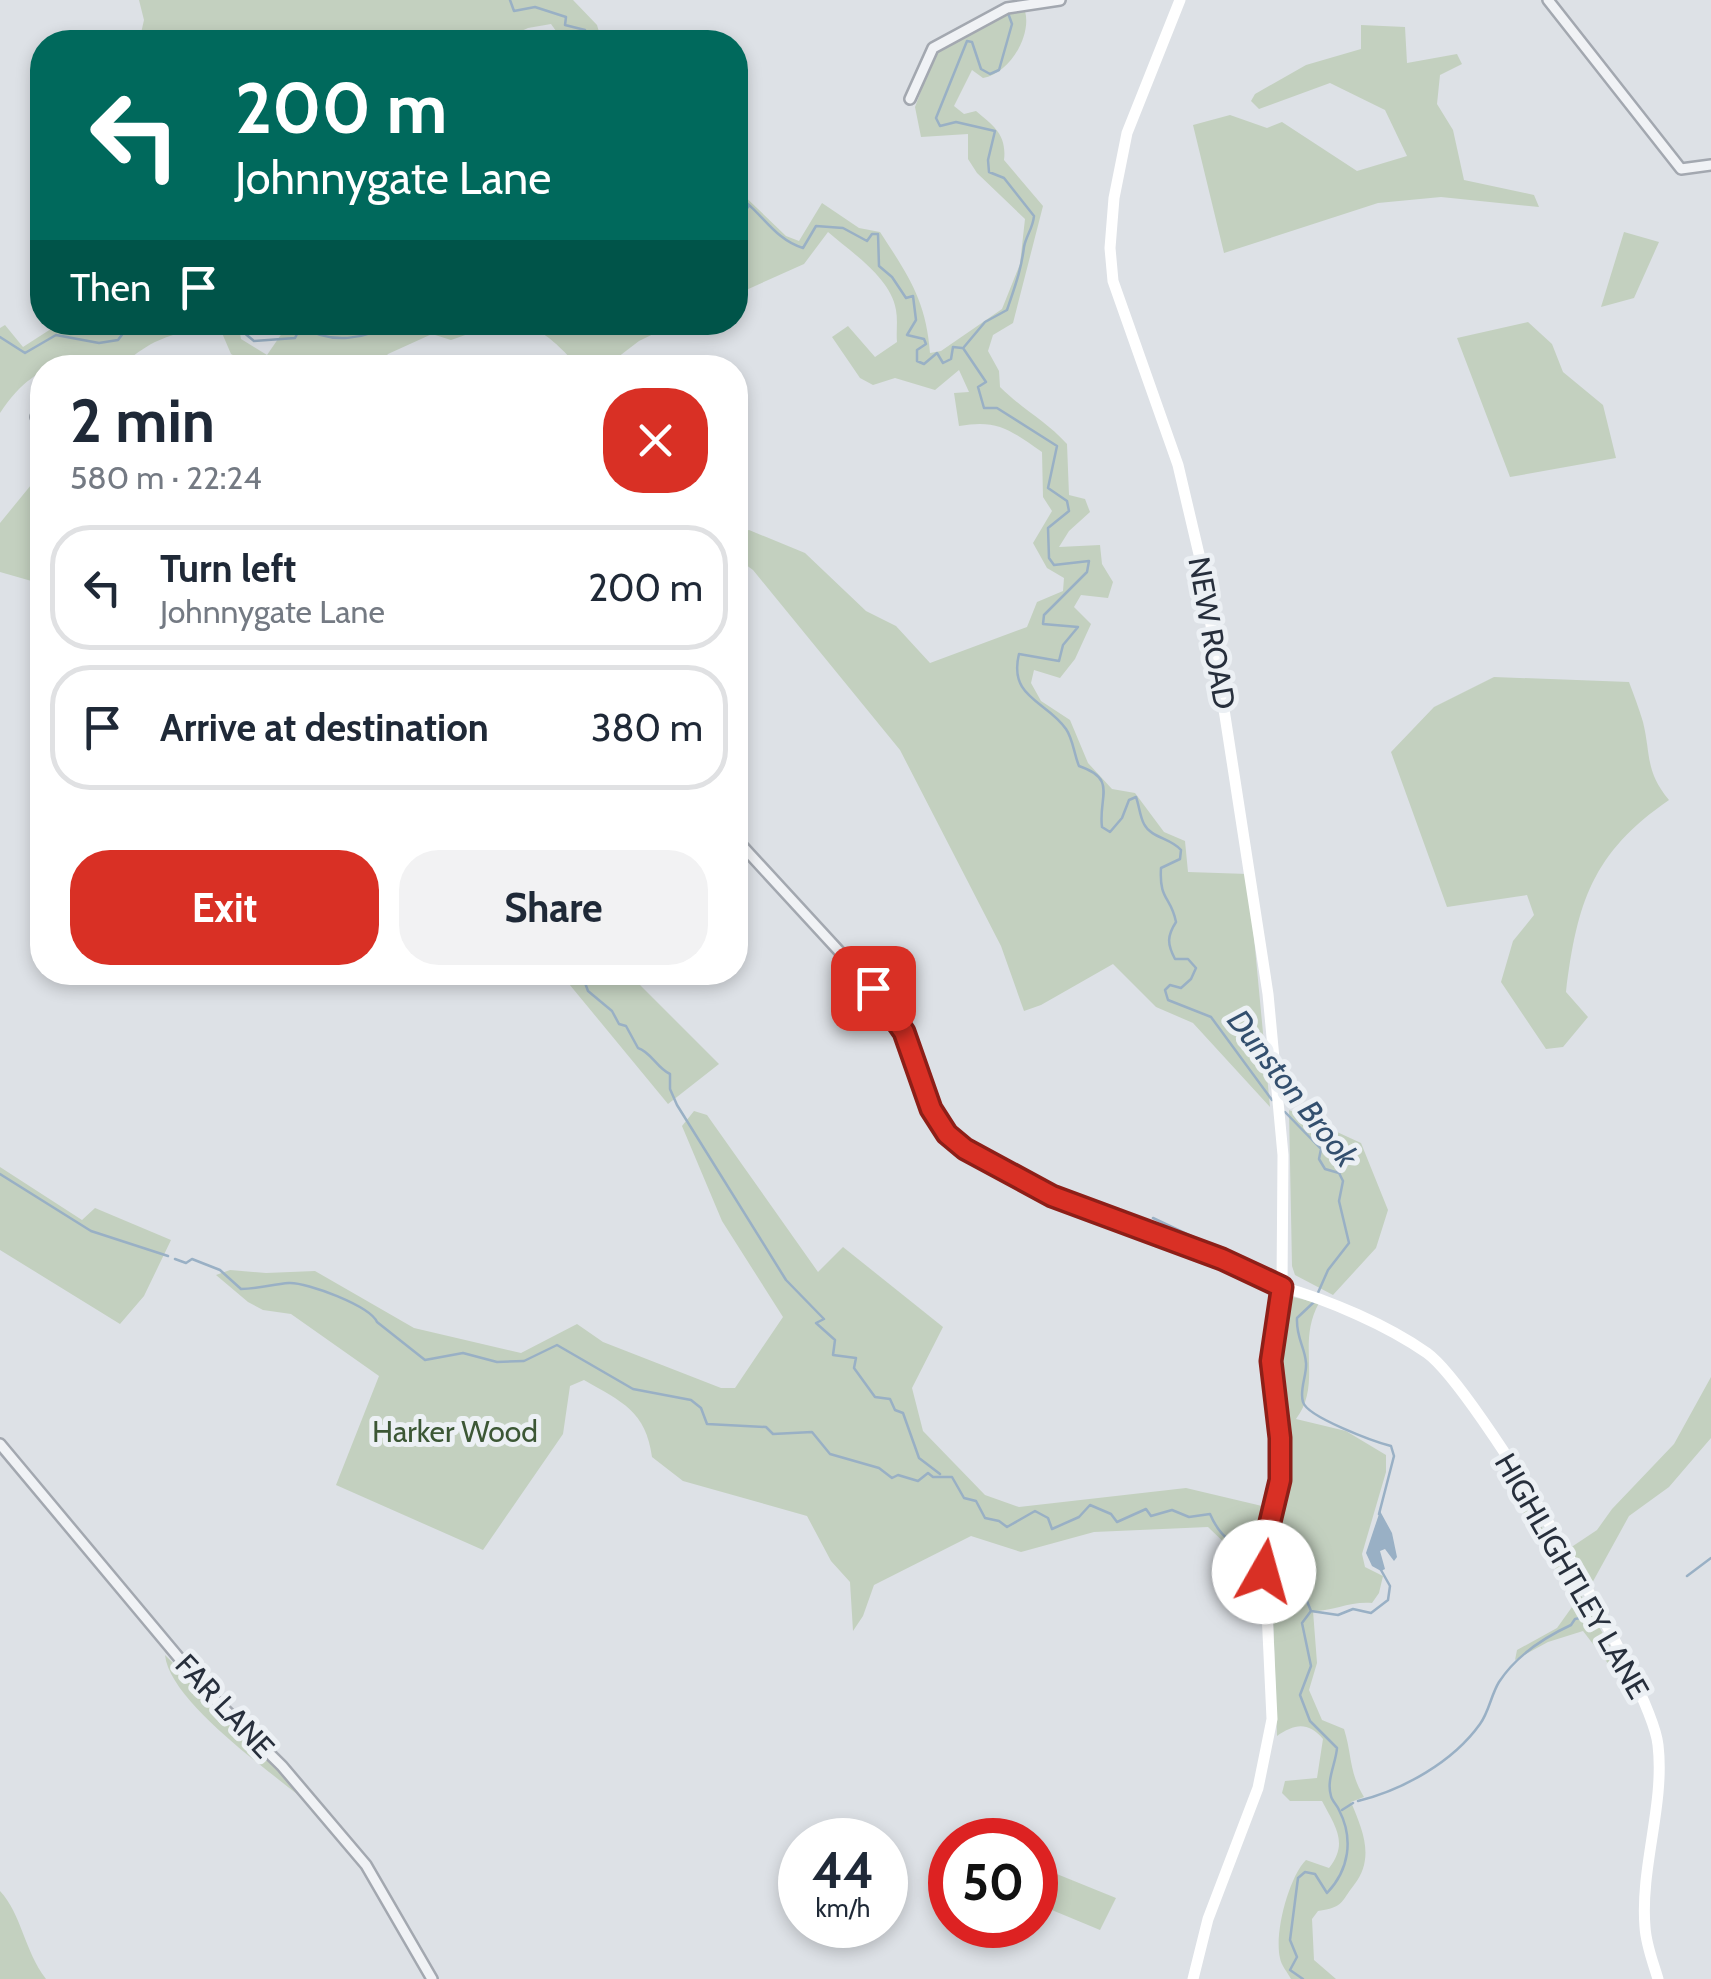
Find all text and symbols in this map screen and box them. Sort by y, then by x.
text: 200 m [235,65,447,151]
icon: left [70,70,200,200]
text: Johnnygate Lane [235,151,551,205]
icon: arrive [171,260,226,315]
text: Then [70,264,151,311]
text: 2 min [70,384,215,457]
button: close [603,388,708,493]
text: 580 m · 22:24 [70,458,262,497]
text: Turn left [160,545,296,592]
street label: NEW ROAD [1180,554,1244,712]
icon: left [75,560,130,615]
text: 200 m [588,564,703,611]
text: Johnnygate Lane [160,592,385,631]
icon: arrive [75,700,130,755]
text: Arrive at destination [160,704,489,751]
text: 380 m [591,704,703,751]
button: Exit [70,850,379,965]
button: Share [399,850,708,965]
pin [831,946,916,1031]
icon: arrive [846,961,901,1016]
water label: Dunston Brook [1219,1001,1367,1176]
park label: Harker Wood [372,1413,538,1450]
street label: HIGHLIGHTLEY LANE [1487,1447,1657,1705]
position arrow [1212,1520,1316,1624]
street label: FAR LANE [168,1646,282,1766]
speed limit sign: 50 [928,1818,1058,1948]
text: 44 [812,1840,874,1901]
text: km/h [816,1893,870,1923]

